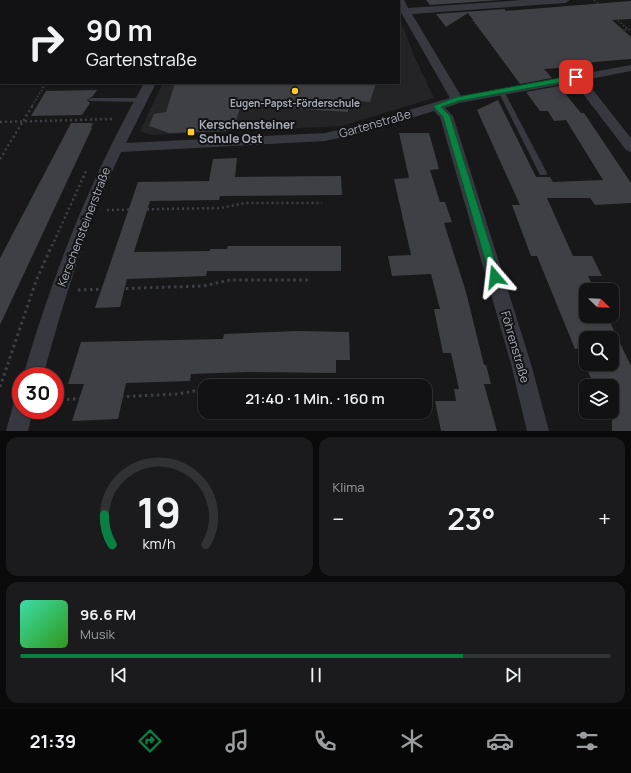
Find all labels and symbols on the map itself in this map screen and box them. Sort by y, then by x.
pin [559,60,593,94]
marker: Eugen-Papst-Förderschule [290,86,300,96]
place label: Eugen-Papst-Förderschule [230,96,360,110]
street label: Gartenstraße [337,105,413,142]
place label: Kerschensteiner Schule Ost [199,116,295,147]
marker: Kerschensteiner Schule Ost [186,127,196,137]
street label: Kerschensteinerstraße [53,165,114,289]
position arrow [474,256,516,298]
north arrow [579,283,619,323]
street label: Föhrenstraße [497,309,534,385]
speed limit sign: 30 [12,367,64,419]

